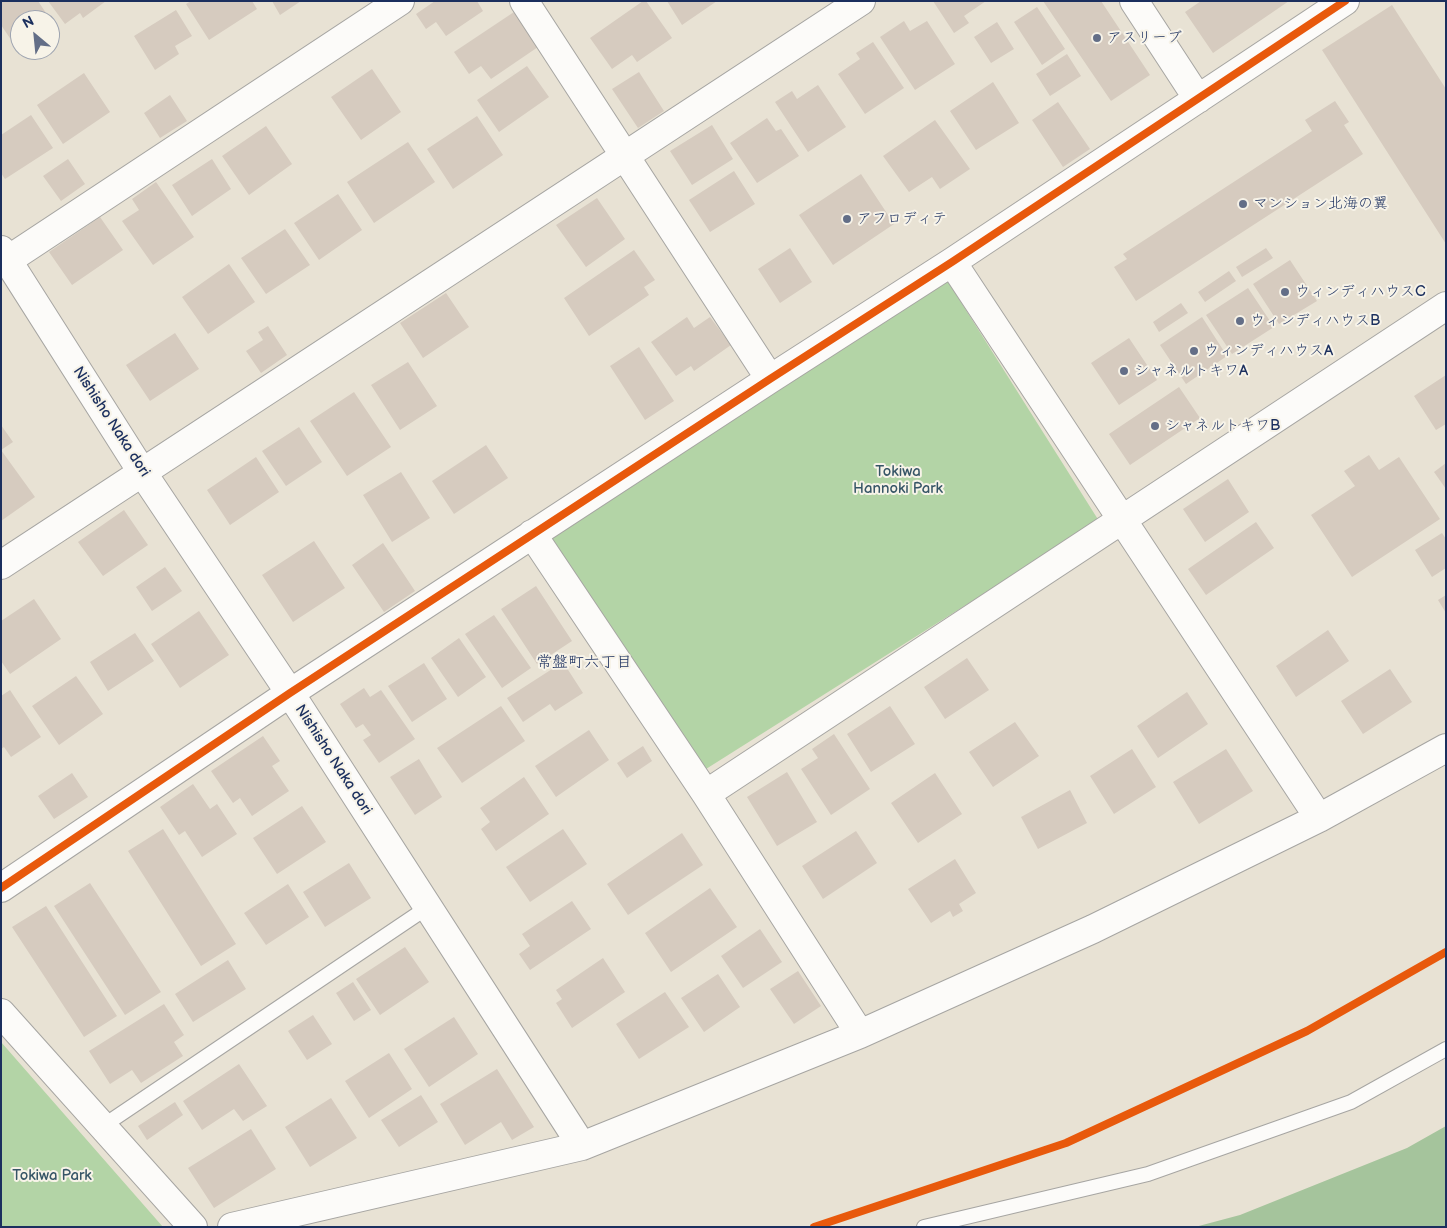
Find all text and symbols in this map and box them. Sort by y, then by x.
north arrow [10,10,60,60]
text: N [20,12,37,32]
place label: アスリーブ [1107,29,1182,47]
marker: アスリーブ [1091,32,1103,44]
place label: マンション北海の翼 [1253,195,1388,213]
marker: マンション北海の翼 [1237,198,1249,210]
place label: アフロディテ [857,210,947,228]
marker: アフロディテ [841,213,853,225]
place label: ウィンディハウスC [1295,283,1426,301]
marker: ウィンディハウスC [1279,286,1291,298]
place label: ウィンディハウスB [1250,312,1380,330]
marker: ウィンディハウスB [1234,315,1246,327]
place label: ウィンディハウスA [1204,342,1333,360]
marker: ウィンディハウスA [1188,345,1200,357]
place label: シャネルトキワA [1134,362,1248,380]
street label: Nishisho Naka dori [69,364,153,480]
marker: シャネルトキワA [1118,365,1130,377]
place label: シャネルトキワB [1165,417,1280,435]
marker: シャネルトキワB [1149,420,1161,432]
park label: Tokiwa Hannoki Park [853,463,943,498]
district label: 常盤町六丁目 [536,653,632,673]
street label: Nishisho Naka dori [291,702,375,818]
park label: Tokiwa Park [12,1167,92,1185]

